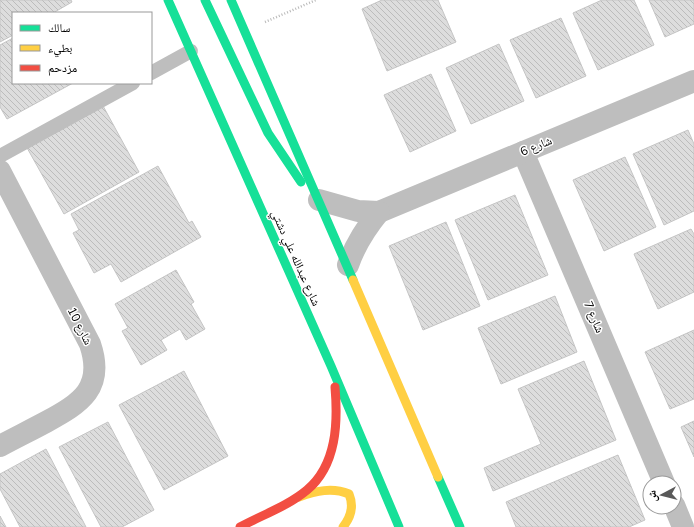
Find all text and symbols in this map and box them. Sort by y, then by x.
legend [12,12,152,84]
text: سالك [48,20,70,35]
text: بطيء [48,40,72,58]
text: مزدحم [48,60,77,76]
street label: شارع 6 [518,132,554,160]
street label: شارع عبدالله علي دشتي [266,207,324,310]
street label: شارع 7 [580,299,608,335]
street label: شارع 10 [64,304,96,348]
north arrow [642,475,682,515]
text: ش [644,489,661,503]

